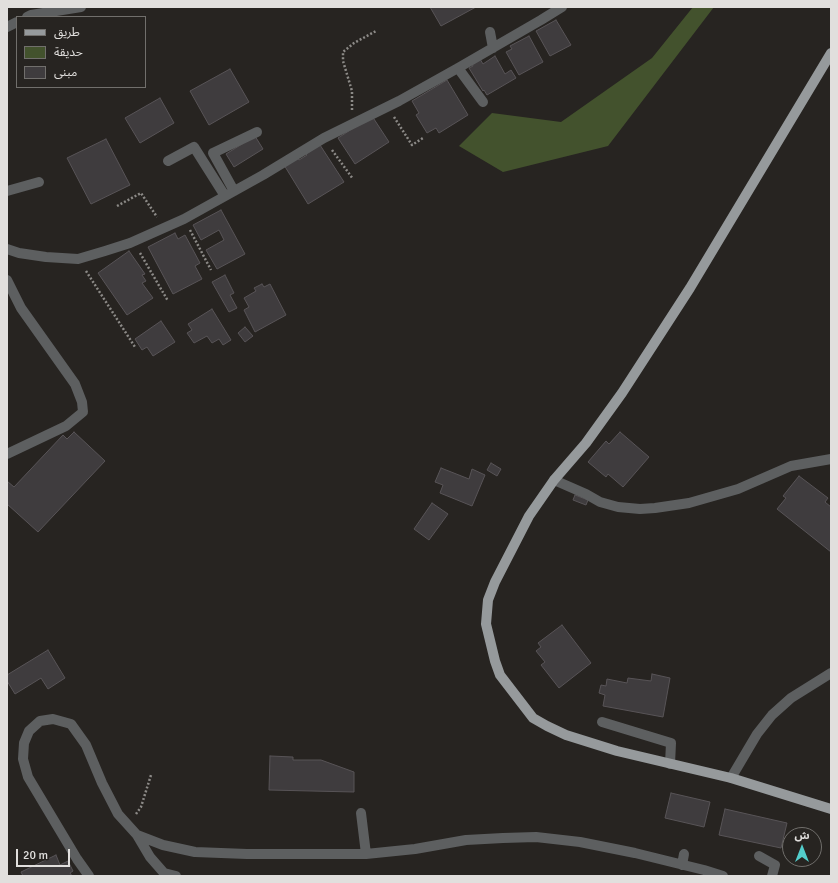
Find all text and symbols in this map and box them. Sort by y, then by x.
legend [16,16,146,88]
text: طريق [54,25,80,40]
text: حديقة [54,45,83,60]
text: مبنى [54,65,77,80]
north arrow [782,827,822,867]
text: ش [794,829,810,842]
scale bar [18,841,72,867]
text: 20 m [23,848,48,863]

